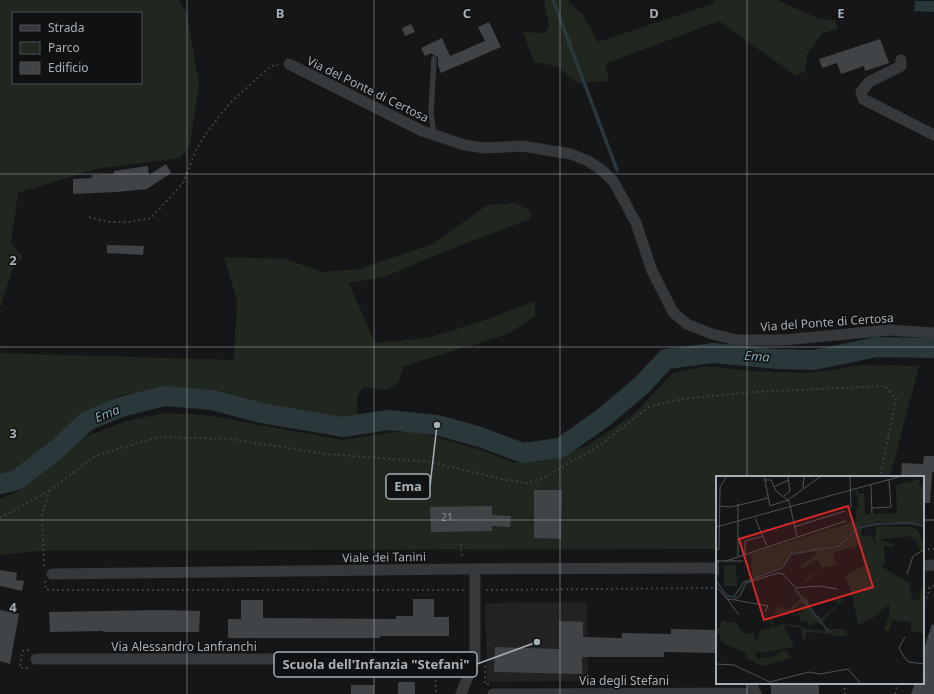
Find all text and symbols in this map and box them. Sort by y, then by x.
text: B [276,4,284,22]
text: C [463,4,471,22]
text: D [649,4,659,22]
text: E [837,4,845,22]
legend [12,12,142,84]
text: Strada [48,19,84,36]
text: Parco [48,39,80,56]
street label: Via del Ponte di Certosa [304,52,432,126]
text: Edificio [48,59,89,76]
text: 2 [9,251,17,269]
street label: Via del Ponte di Certosa [760,309,894,335]
water label: Ema [744,346,771,366]
water label: Ema [92,400,123,426]
text: 3 [9,424,17,442]
callout: Ema [386,474,430,499]
inset map [716,476,924,684]
text: Ema [394,477,422,495]
house number: 21 [441,510,453,524]
street label: Viale dei Tanini [342,548,426,566]
text: 4 [9,598,17,616]
street label: Via Alessandro Lanfranchi [111,638,257,655]
callout: Scuola dell'Infanzia "Stefani" [274,652,477,677]
text: Scuola dell'Infanzia "Stefani" [282,655,470,673]
street label: Via degli Stefani [579,672,669,689]

